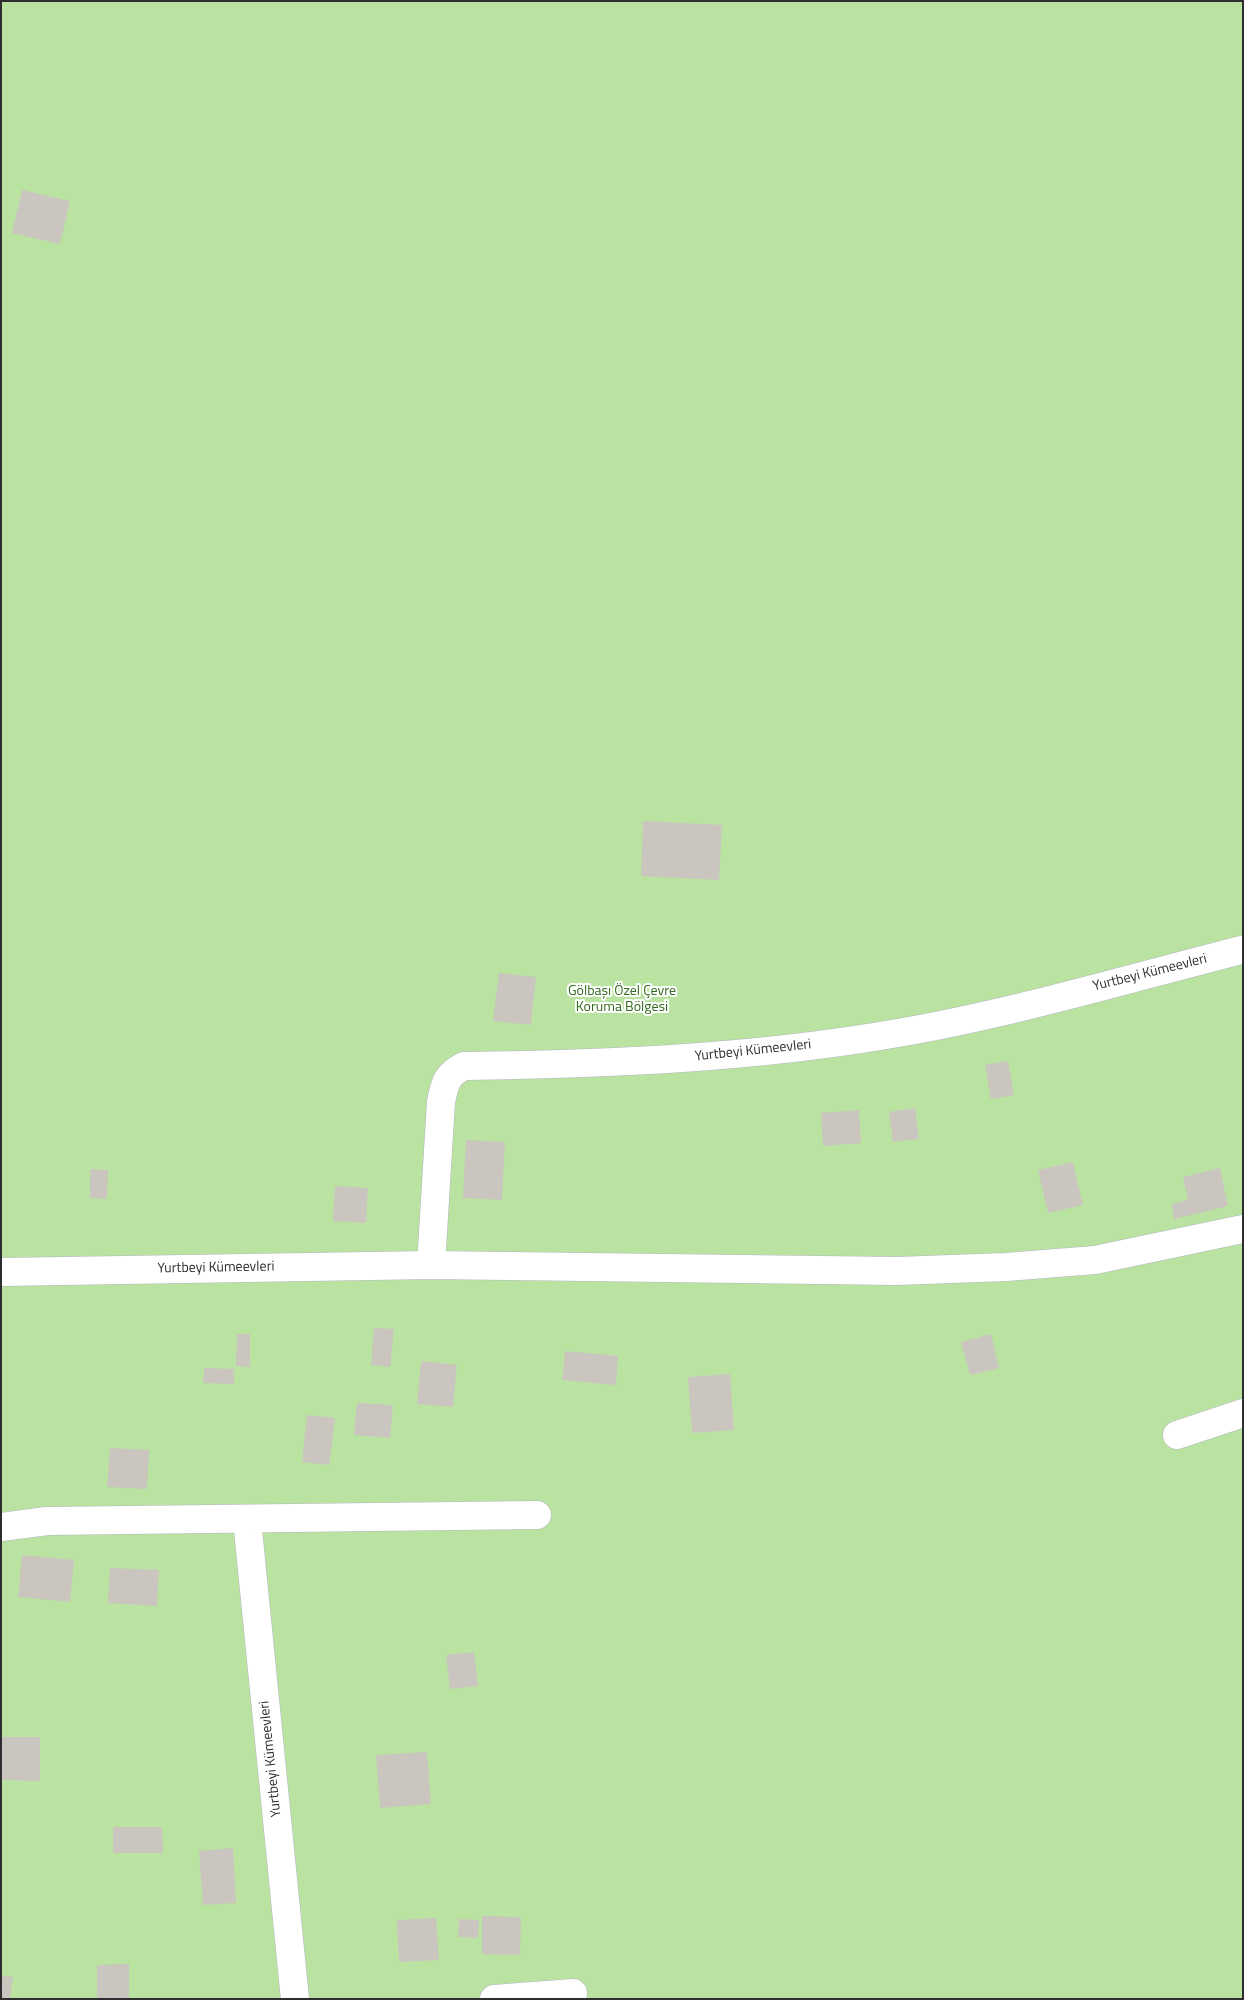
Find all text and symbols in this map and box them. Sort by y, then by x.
street label: Yurtbeyi Kümeevleri [1091,951,1209,995]
park label: Gölbaşı Özel Çevre Koruma Bölgesi [568,984,676,1016]
street label: Yurtbeyi Kümeevleri [694,1037,812,1065]
street label: Yurtbeyi Kümeevleri [157,1259,275,1277]
street label: Yurtbeyi Kümeevleri [257,1700,285,1818]

